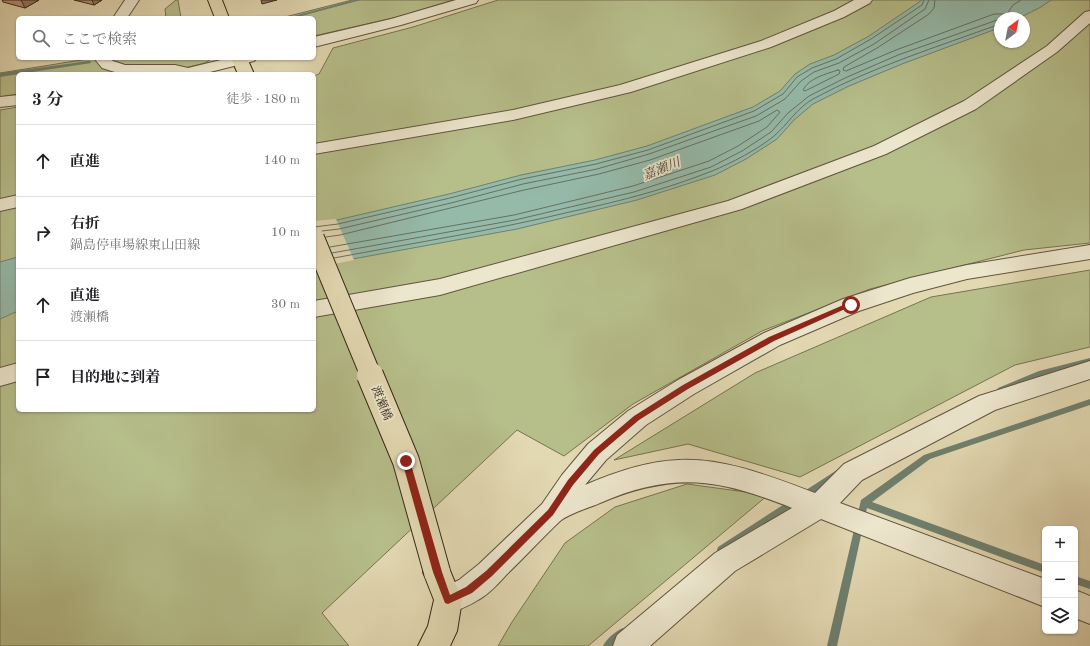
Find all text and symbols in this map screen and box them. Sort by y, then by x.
north arrow [994,12,1030,48]
search box [16,16,316,60]
icon: search [30,27,52,49]
text: ここで検索 [62,33,137,48]
text: 3 分 [32,92,64,109]
text: 徒歩 · 180 m [226,93,300,106]
icon: ahead [32,150,54,172]
text: 140 m [263,154,300,167]
water label: 嘉瀬川 [641,154,684,183]
text: 直進 [70,155,100,170]
text: 右折 [70,217,100,232]
icon: right [32,222,54,244]
text: 10 m [271,226,300,239]
text: 鍋島停車場線東山田線 [70,239,200,252]
text: 直進 [70,289,100,304]
icon: ahead [32,294,54,316]
route start [842,296,860,314]
text: 30 m [271,298,300,311]
text: 渡瀬橋 [70,311,109,324]
icon: arrive [32,366,54,388]
text: 目的地に到着 [70,371,160,386]
street label: 渡瀬橋 [369,384,395,422]
route end [397,452,415,470]
map controls [1042,526,1078,634]
button: + [1042,526,1078,562]
button: − [1042,562,1078,598]
button: layers [1042,598,1078,634]

